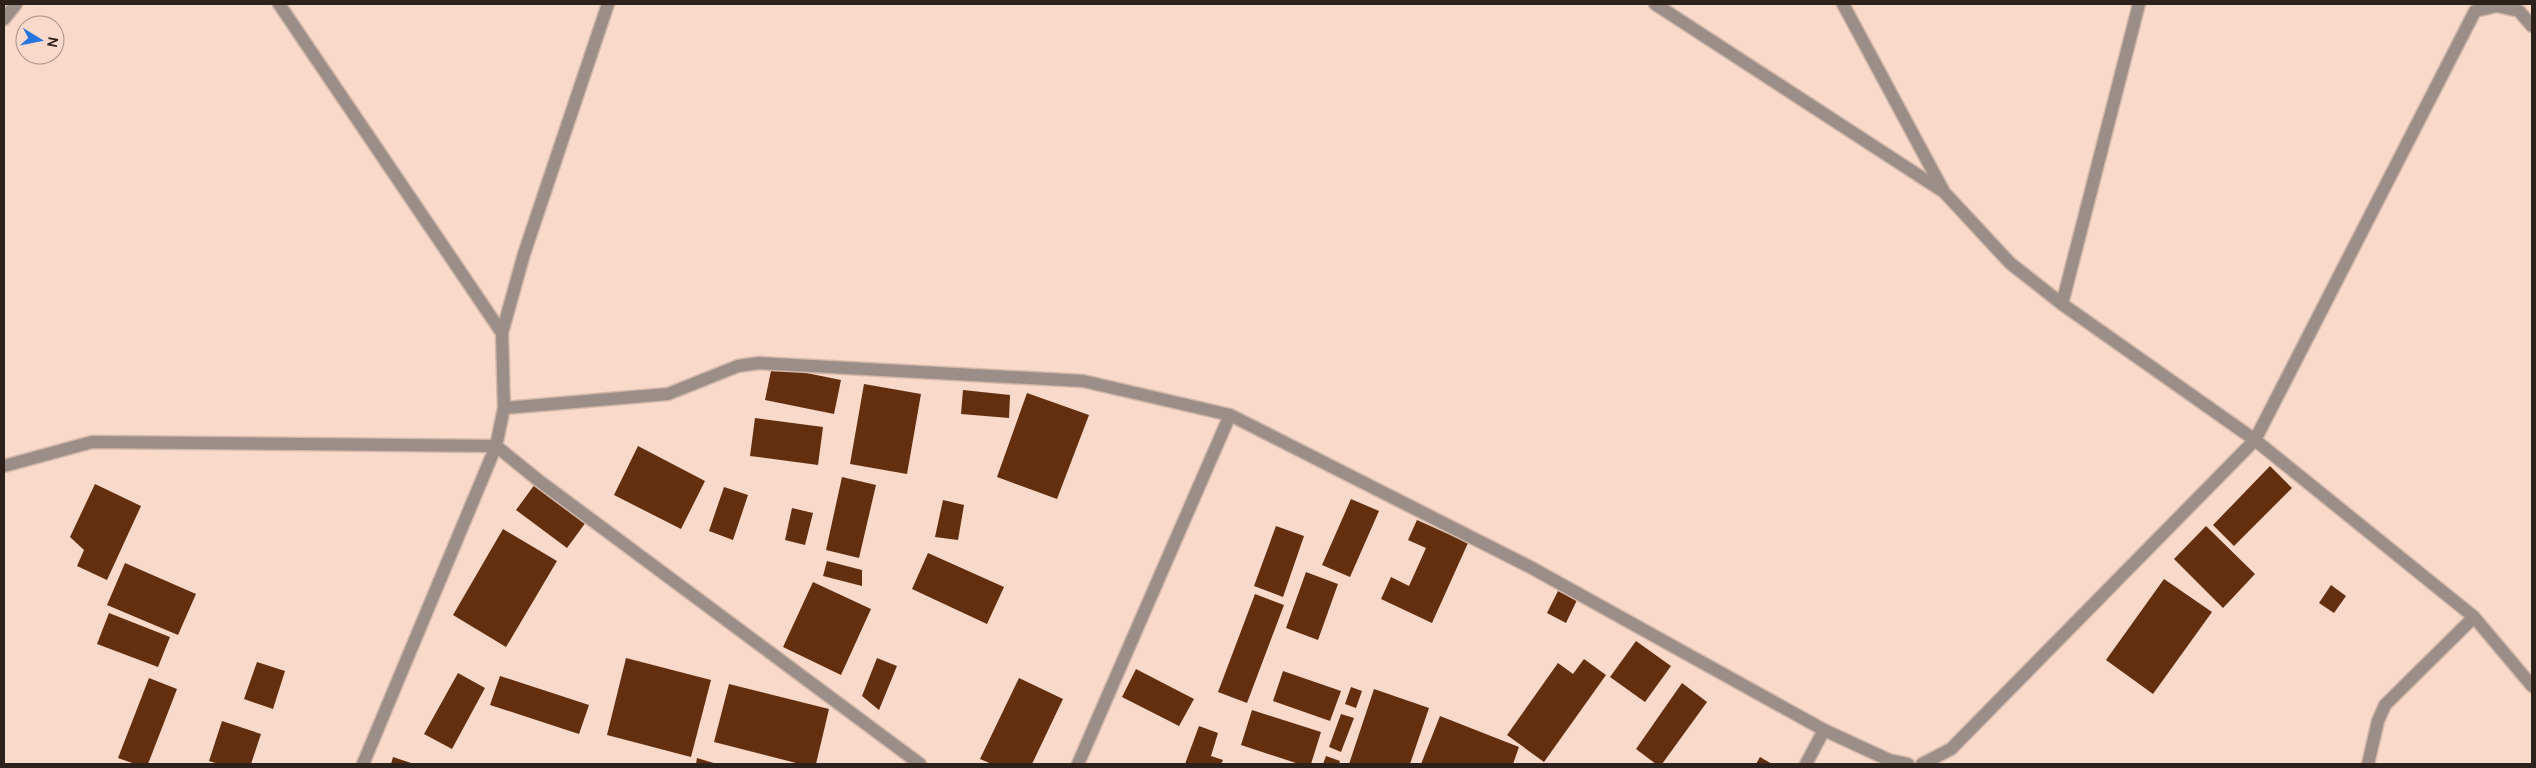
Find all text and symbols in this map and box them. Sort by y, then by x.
north arrow [15,15,65,65]
text: N [43,36,63,49]

